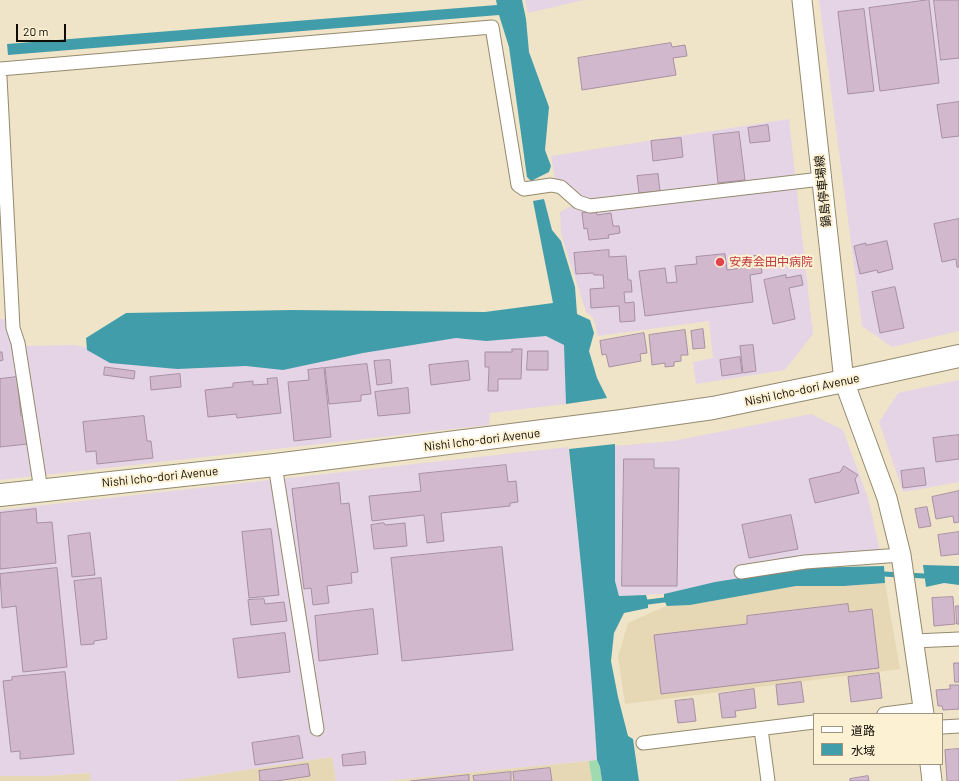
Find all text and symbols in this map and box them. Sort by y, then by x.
scale bar [18,16,68,42]
text: 20 m [23,24,49,38]
street label: 鍋島停車場線 [812,154,834,228]
place label: 安寿会田中病院 [729,255,813,269]
marker: 安寿会田中病院 [714,256,726,268]
street label: Nishi Icho-dori Avenue [743,371,861,409]
street label: Nishi Icho-dori Avenue [423,426,541,454]
street label: Nishi Icho-dori Avenue [101,464,219,490]
legend [813,713,943,765]
text: 道路 [851,723,875,737]
text: 水域 [851,743,875,757]

